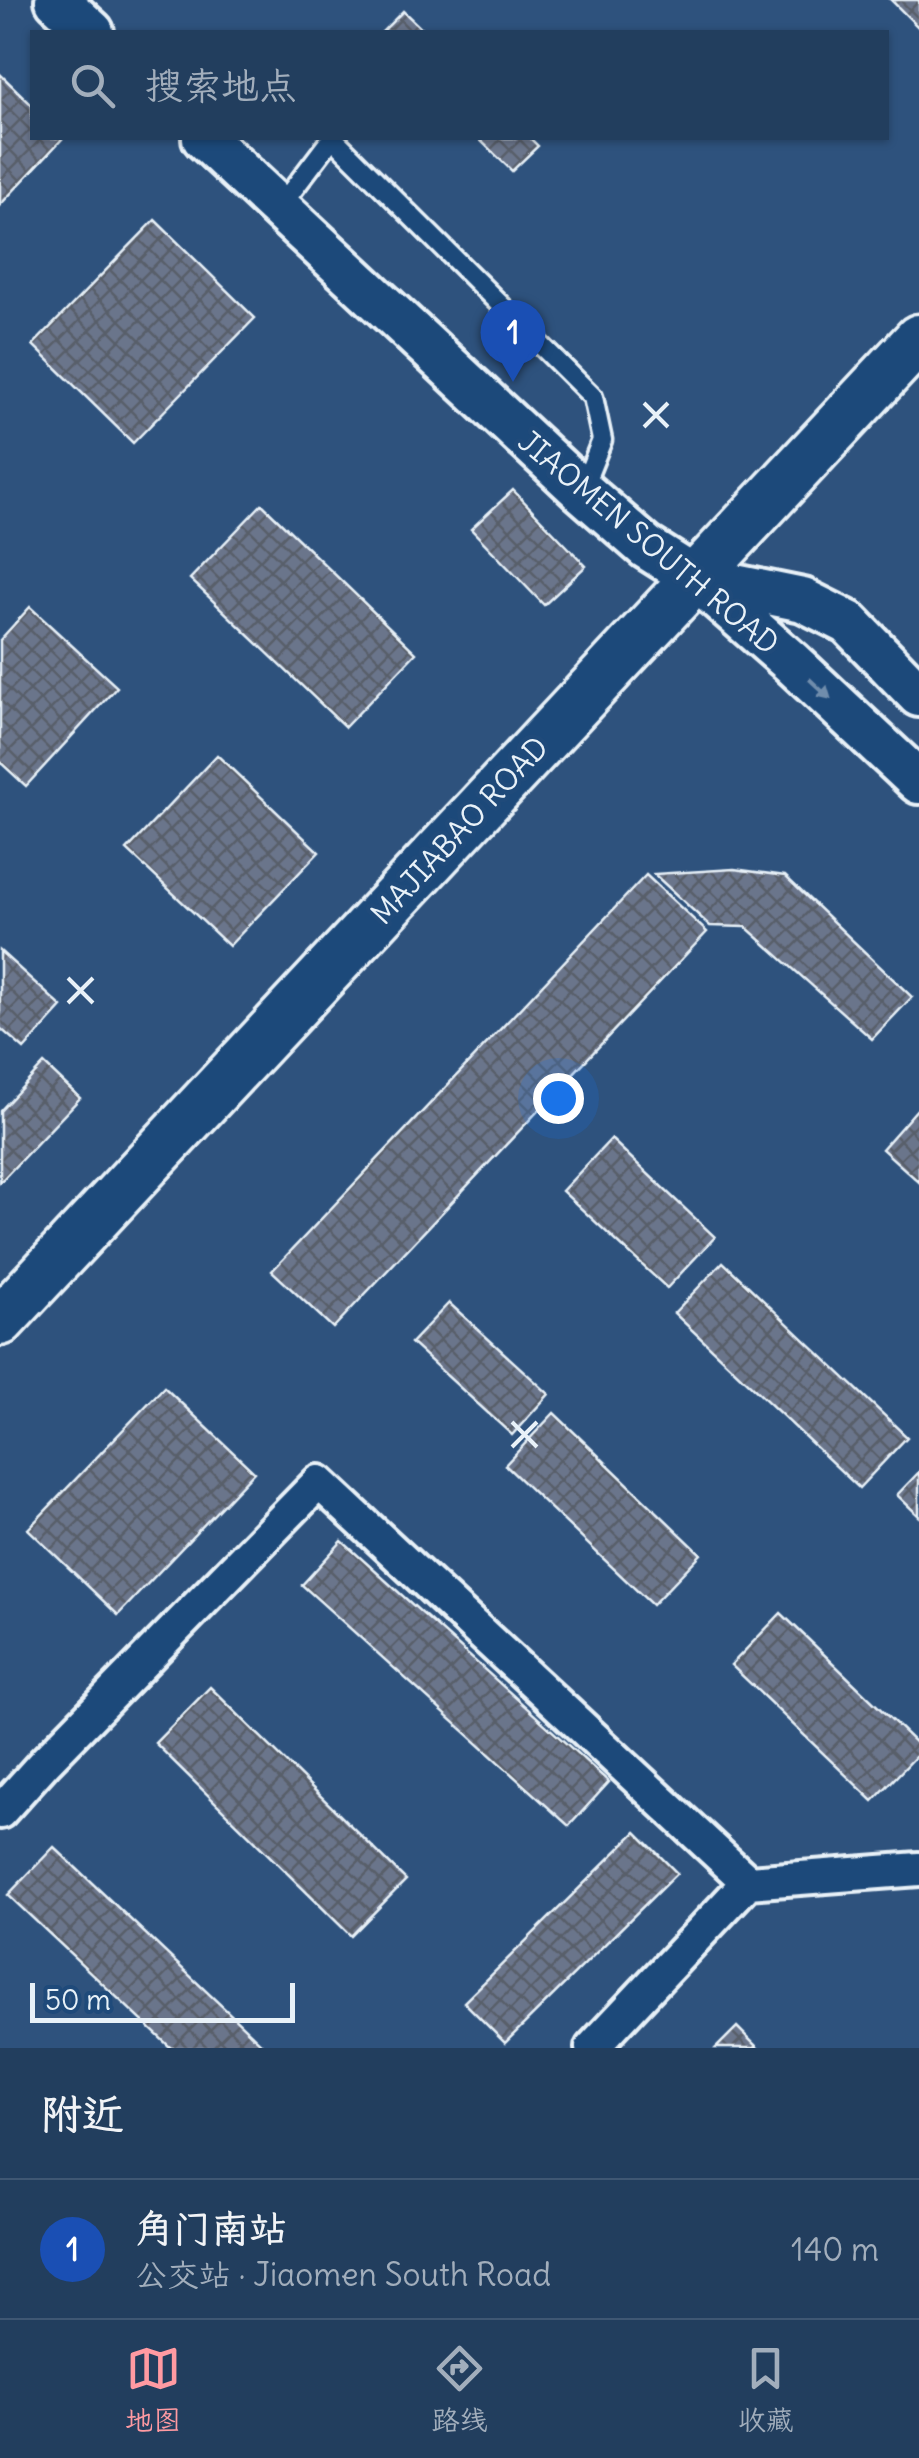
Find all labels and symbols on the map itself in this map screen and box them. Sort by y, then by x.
pin: 1 [480,300,546,382]
street label: JIAOMEN SOUTH ROAD [511,422,787,662]
one-way arrow [808,677,832,700]
street label: MAJIABAO ROAD [362,728,556,932]
your location [533,1073,584,1124]
scale bar [30,1978,295,2022]

